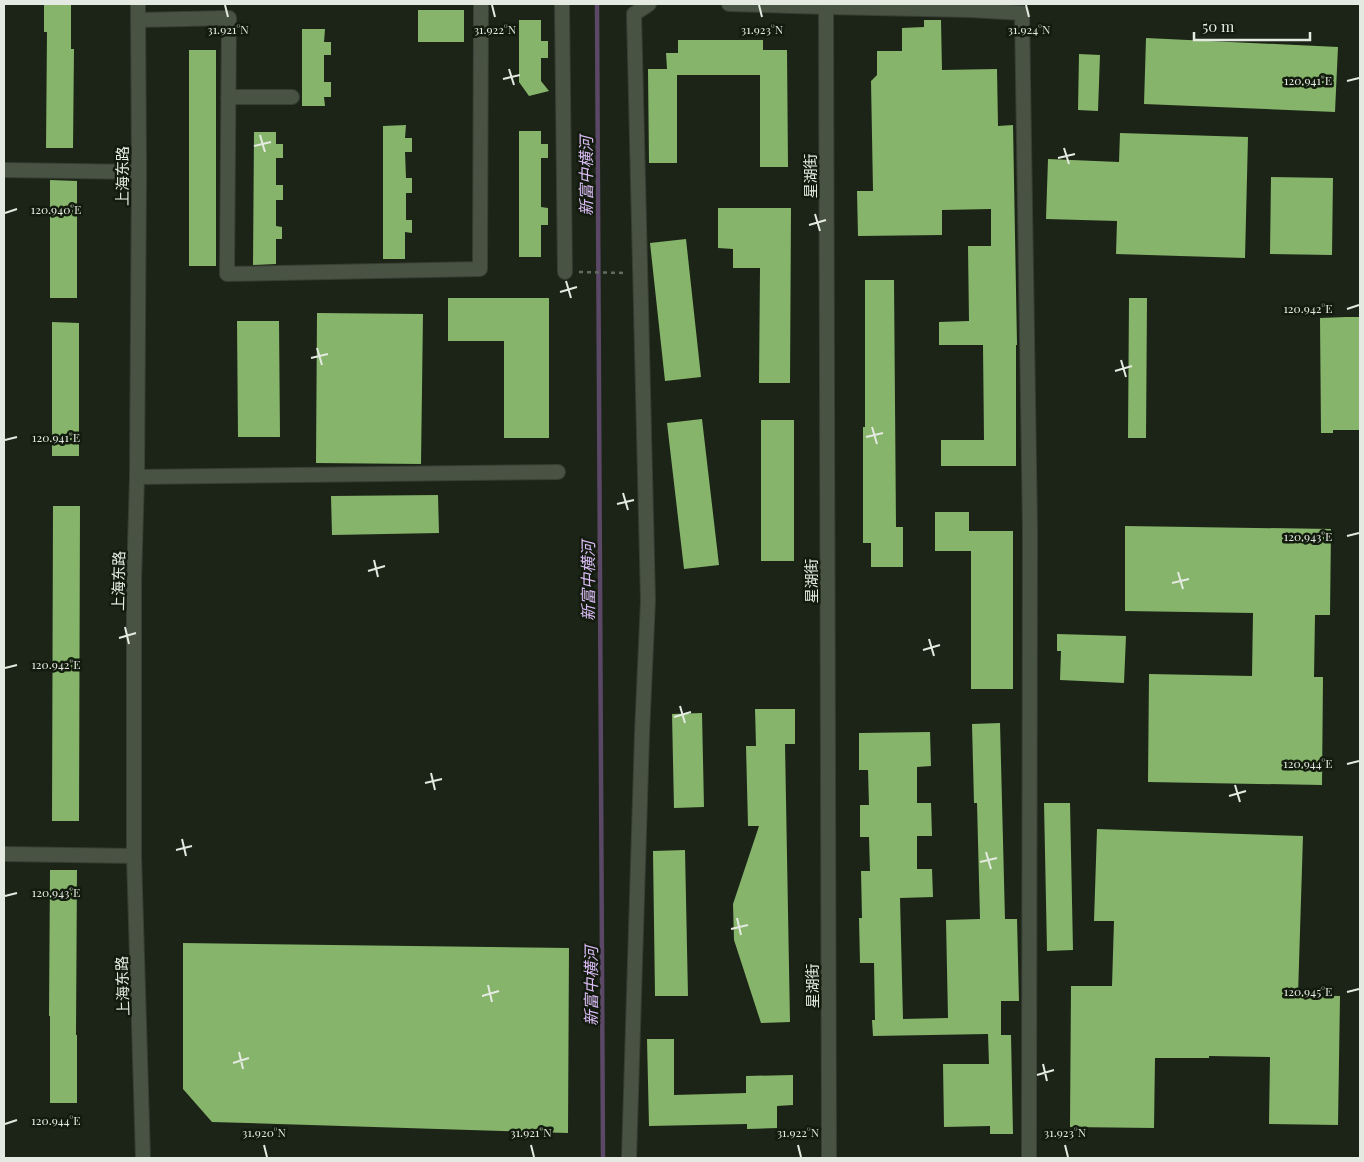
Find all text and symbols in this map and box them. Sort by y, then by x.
scale bar [1194,10,1310,42]
text: 50 m [1202,16,1235,36]
text: 31.921°N [207,21,249,37]
text: 31.922°N [474,21,517,37]
text: 31.923°N [741,21,784,37]
text: 31.924°N [1008,21,1051,37]
text: 120.941°E [1284,72,1332,88]
water label: 新富中横河 [575,133,596,216]
street label: 上海东路 [112,146,132,206]
street label: 星湖街 [800,153,820,199]
text: 120.940°E [31,201,81,217]
text: 120.942°E [1283,300,1333,316]
text: 120.941°E [32,429,80,445]
text: 120.943°E [1284,528,1332,544]
water label: 新富中横河 [577,538,598,621]
street label: 上海东路 [107,551,129,611]
street label: 星湖街 [801,558,821,604]
text: 120.942°E [31,656,81,672]
text: 120.944°E [1283,755,1333,771]
text: 120.943°E [32,884,80,900]
water label: 新富中横河 [580,943,601,1026]
street label: 上海东路 [111,956,133,1016]
street label: 星湖街 [802,963,822,1009]
text: 120.945°E [1284,983,1332,999]
text: 120.944°E [31,1112,81,1128]
text: 31.920°N [242,1124,287,1140]
text: 31.921°N [510,1124,552,1140]
text: 31.922°N [777,1124,820,1140]
text: 31.923°N [1044,1124,1087,1140]

